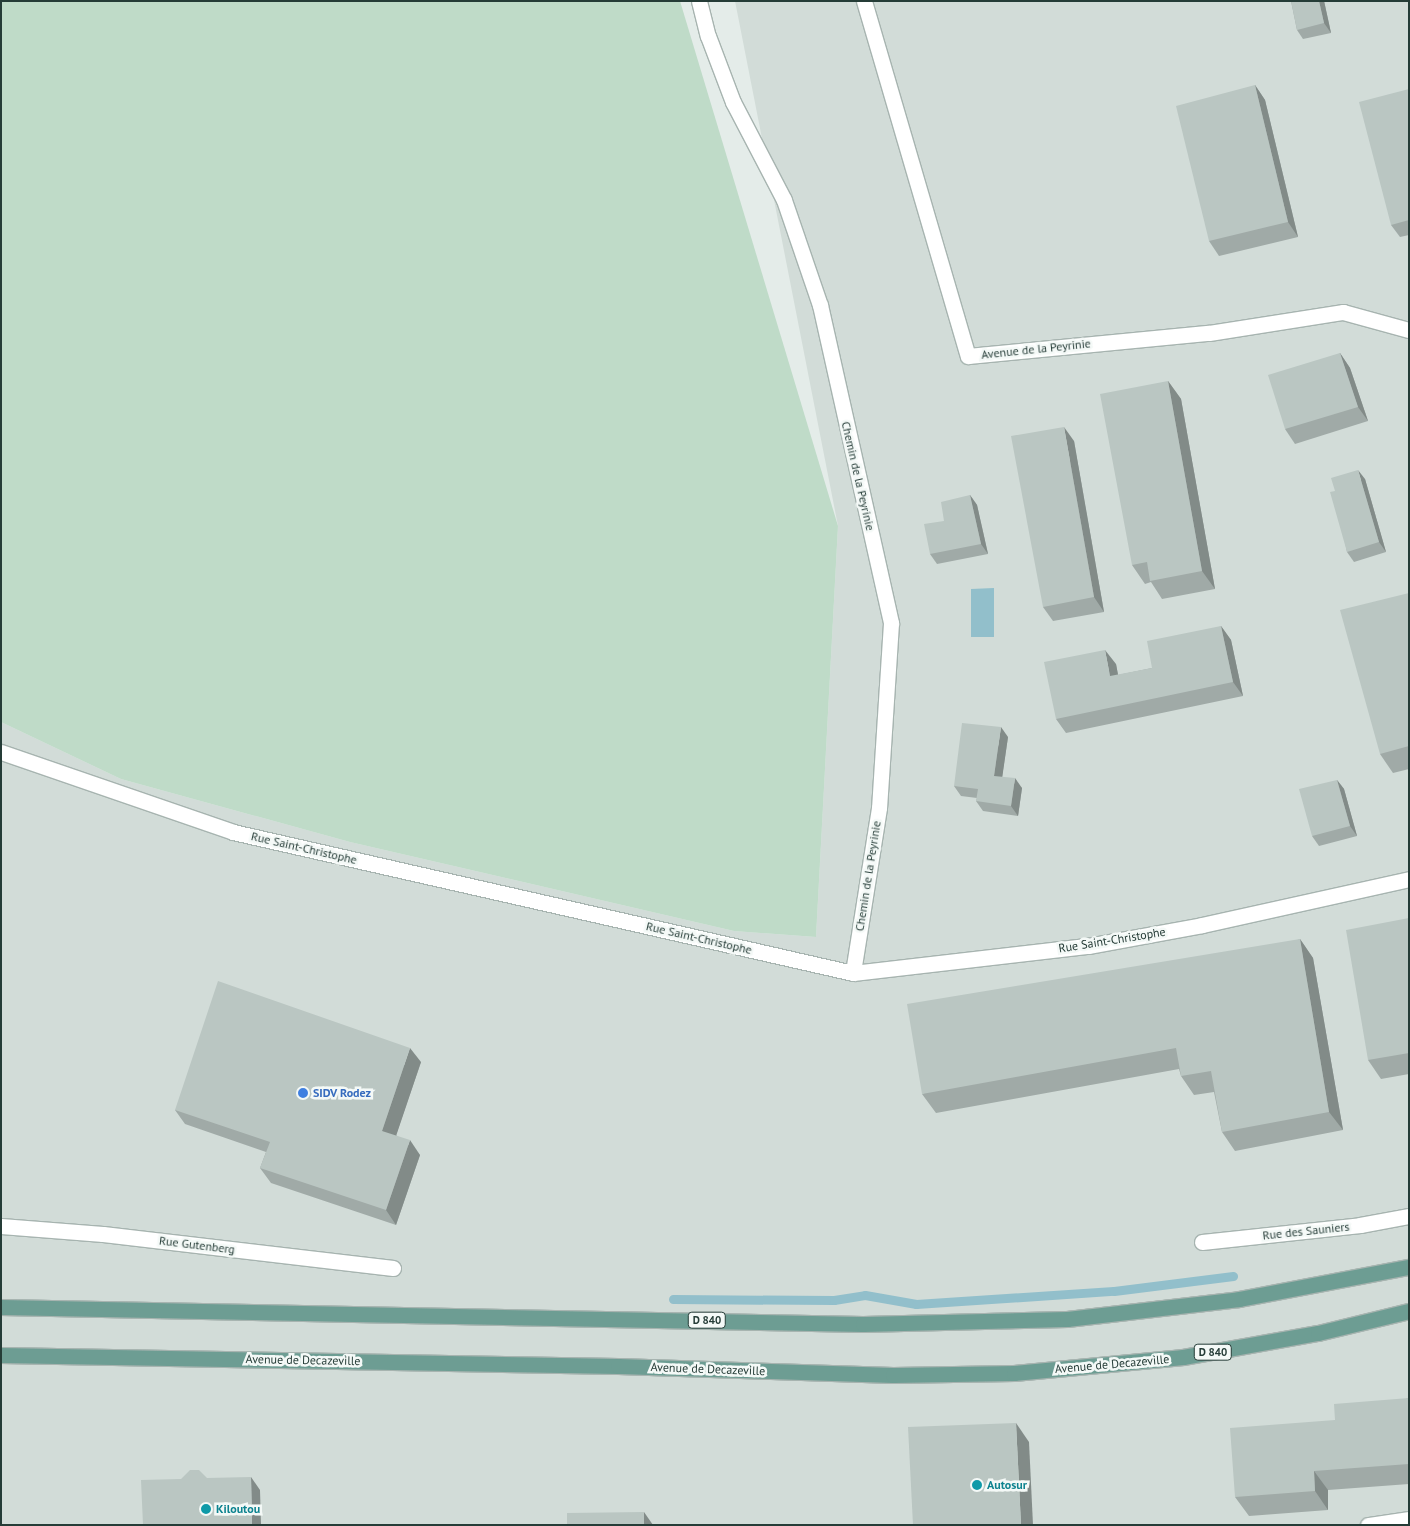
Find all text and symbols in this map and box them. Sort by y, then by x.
street label: Avenue de la Peyrinie [981,336,1091,362]
street label: Chemin de la Peyrinie [838,420,878,532]
street label: Chemin de la Peyrinie [852,820,884,932]
street label: Rue Saint-Christophe [250,829,358,867]
street label: Rue Saint-Christophe [645,919,753,957]
street label: Rue Saint-Christophe [1057,924,1167,956]
place label: SIDV Rodez [313,1086,371,1100]
marker: SIDV Rodez [297,1087,309,1099]
street label: Rue des Sauniers [1262,1219,1350,1243]
street label: Rue Gutenberg [158,1233,236,1257]
road number: D 840 [687,1312,727,1328]
road number: D 840 [1193,1344,1233,1360]
street label: Avenue de Decazeville [246,1352,360,1368]
street label: Avenue de Decazeville [1054,1352,1170,1376]
street label: Avenue de Decazeville [650,1360,766,1378]
place label: Autosur [987,1478,1027,1492]
marker: Autosur [971,1479,983,1491]
place label: Kiloutou [216,1502,260,1516]
marker: Kiloutou [200,1503,212,1515]

